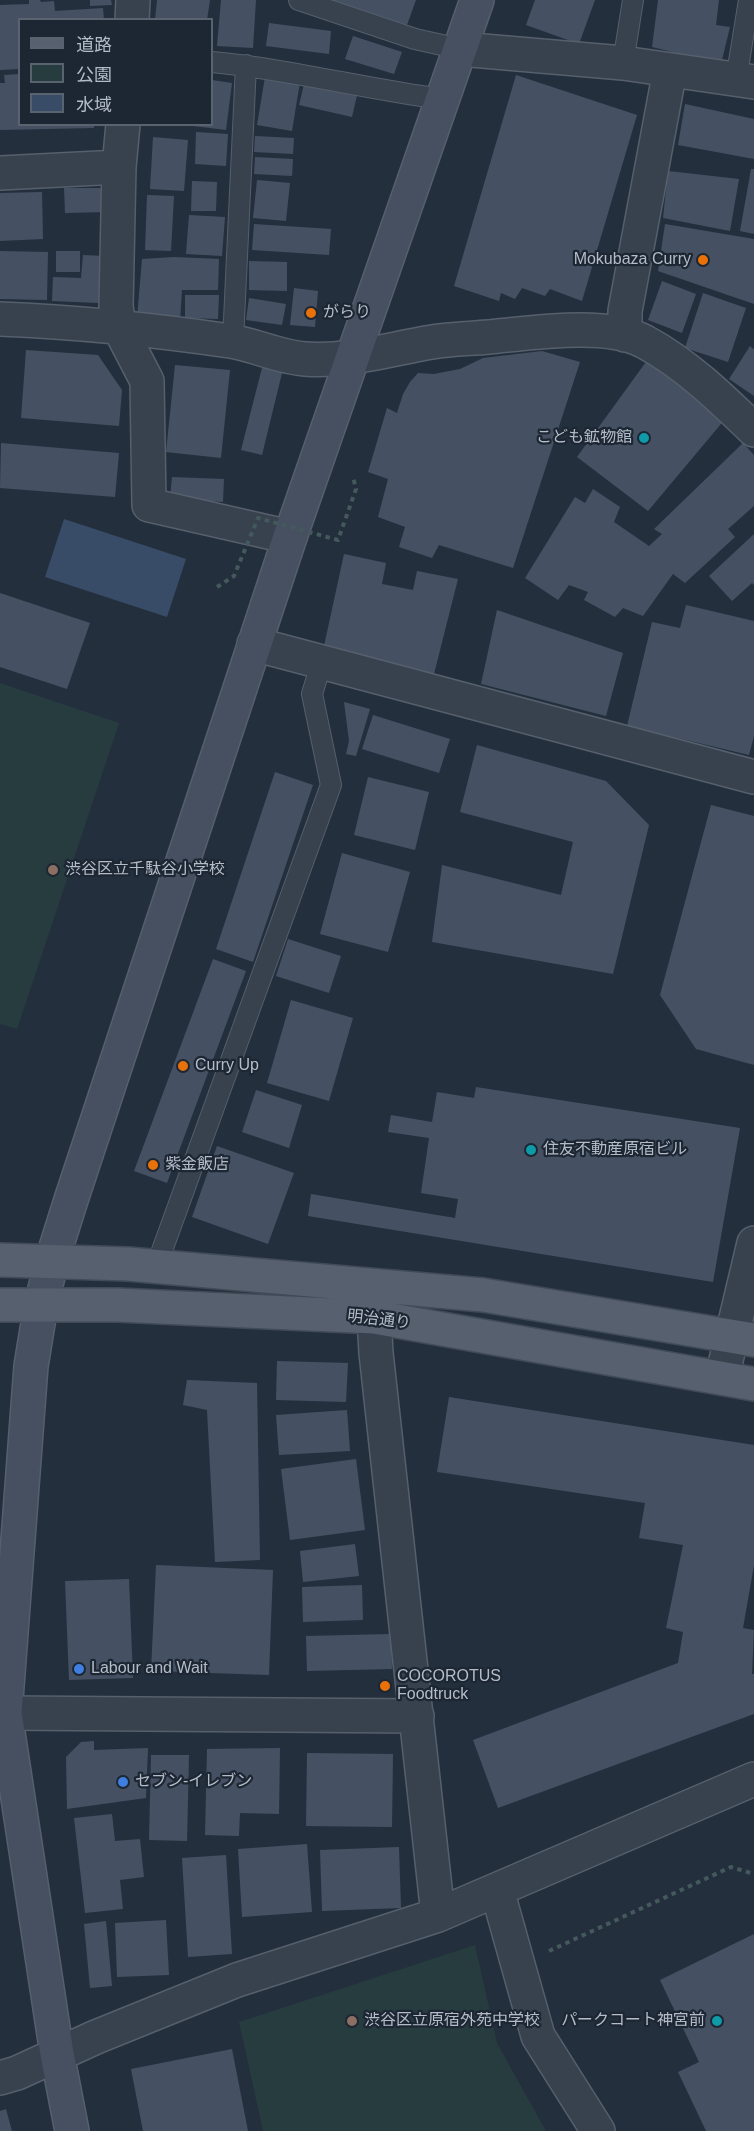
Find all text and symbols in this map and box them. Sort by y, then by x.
legend [18,18,213,126]
text: 道路 [76,35,112,55]
text: 公園 [76,65,112,85]
text: 水域 [76,95,112,115]
place label: Mokubaza Curry [574,250,691,270]
marker: Mokubaza Curry [696,253,710,267]
place label: がらり [323,303,371,323]
marker: がらり [304,306,318,320]
place label: こども鉱物館 [536,428,632,448]
marker: こども鉱物館 [637,431,651,445]
place label: 渋谷区立千駄谷小学校 [65,860,225,880]
marker: 渋谷区立千駄谷小学校 [46,863,60,877]
place label: Curry Up [195,1056,259,1076]
marker: Curry Up [176,1059,190,1073]
place label: 住友不動産原宿ビル [543,1140,687,1160]
marker: 住友不動産原宿ビル [524,1143,538,1157]
place label: 紫金飯店 [165,1155,229,1175]
marker: 紫金飯店 [146,1158,160,1172]
street label: 明治通り [346,1307,412,1333]
place label: Labour and Wait [91,1659,208,1679]
marker: Labour and Wait [72,1662,86,1676]
place label: COCOROTUS Foodtruck [397,1667,501,1705]
marker: COCOROTUS Foodtruck [378,1679,392,1693]
place label: セブン-イレブン [135,1772,252,1792]
marker: セブン-イレブン [116,1775,130,1789]
place label: 渋谷区立原宿外苑中学校 [364,2011,540,2031]
place label: パークコート神宮前 [561,2011,705,2031]
marker: 渋谷区立原宿外苑中学校 [345,2014,359,2028]
marker: パークコート神宮前 [710,2014,724,2028]

